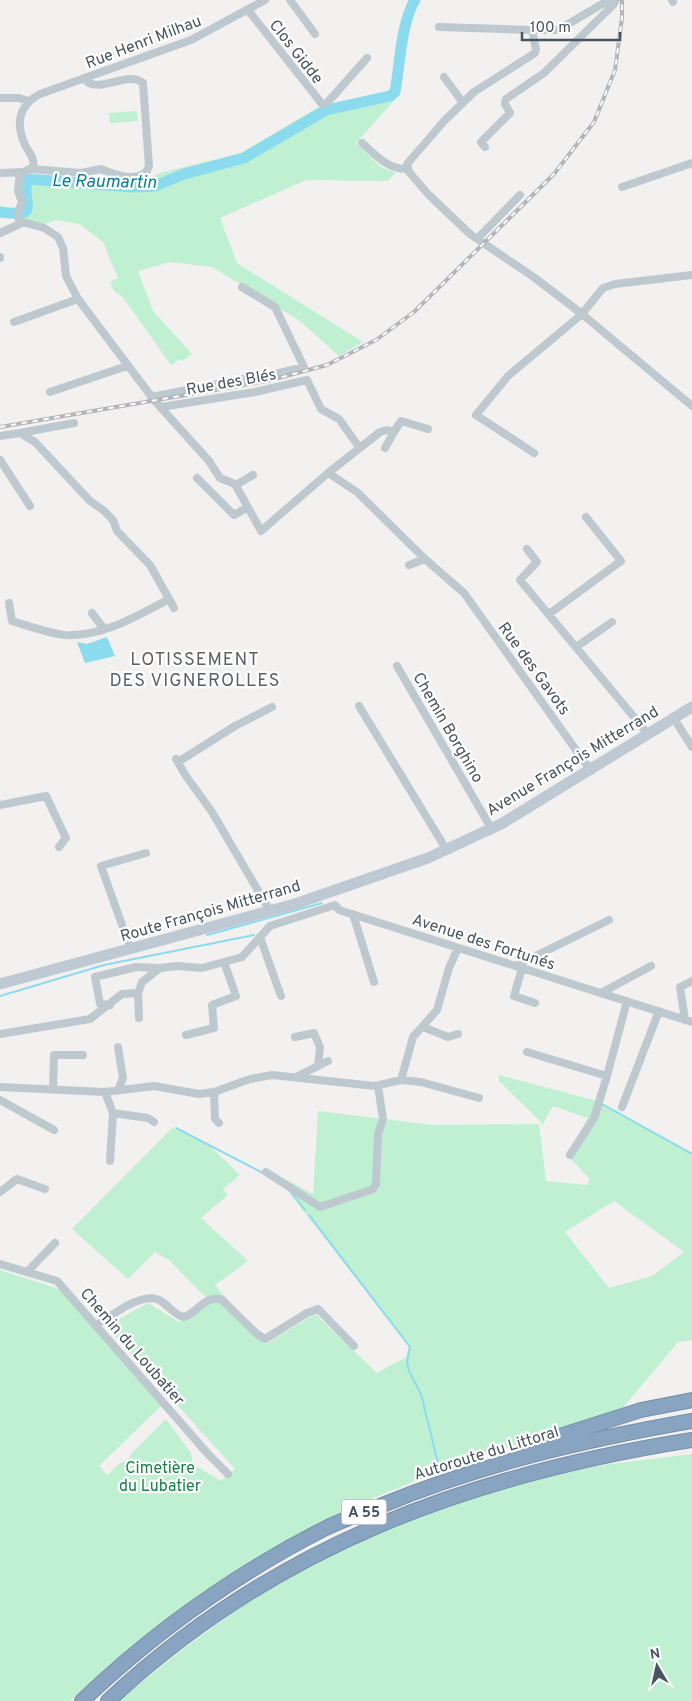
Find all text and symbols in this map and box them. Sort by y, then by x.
scale bar [522,10,620,42]
street label: Rue Henri Milhau [83,12,204,74]
street label: Clos Gidde [264,16,327,88]
text: 100 m [530,19,571,38]
water label: Le Raumartin [51,170,157,195]
street label: Rue des Blés [185,365,278,401]
street label: Rue des Gavots [493,619,574,720]
district label: LOTISSEMENT DES VIGNEROLLES [109,649,281,693]
street label: Chemin Borghino [408,669,487,787]
street label: Avenue François Mitterrand [483,702,663,821]
street label: Route François Mitterrand [118,877,303,947]
street label: Avenue des Fortunés [409,910,557,975]
street label: Chemin du Loubatier [75,1284,188,1410]
street label: Autoroute du Littoral [412,1422,561,1485]
park label: Cimetière du Lubatier [119,1459,201,1497]
road number: A 55 [342,1500,386,1524]
north arrow [632,1641,682,1691]
text: N [649,1645,662,1664]

